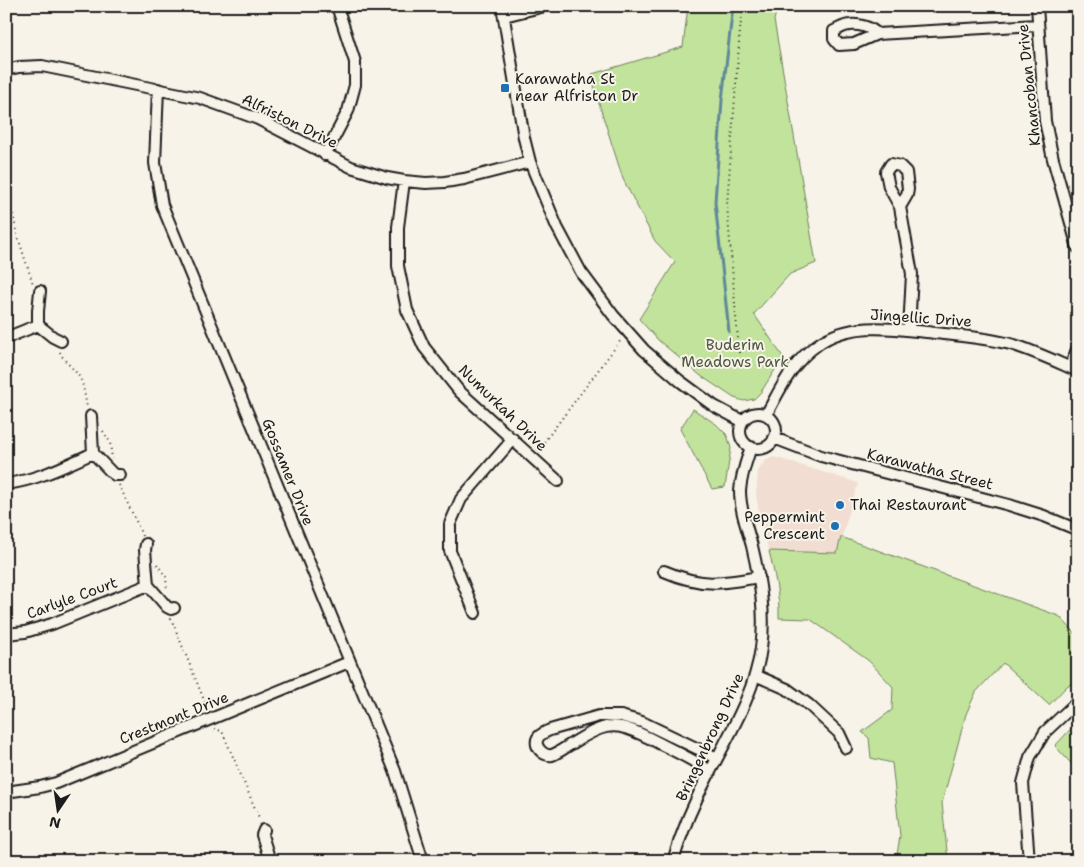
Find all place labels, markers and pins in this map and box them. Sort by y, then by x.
place label: Karawatha St near Alfriston Dr [515,69,638,106]
marker: Karawatha St near Alfriston Dr [499,82,511,94]
place label: Thai Restaurant [850,495,967,515]
marker: Thai Restaurant [834,499,846,511]
place label: Peppermint Crescent [744,507,825,544]
marker: Peppermint Crescent [829,520,841,532]

